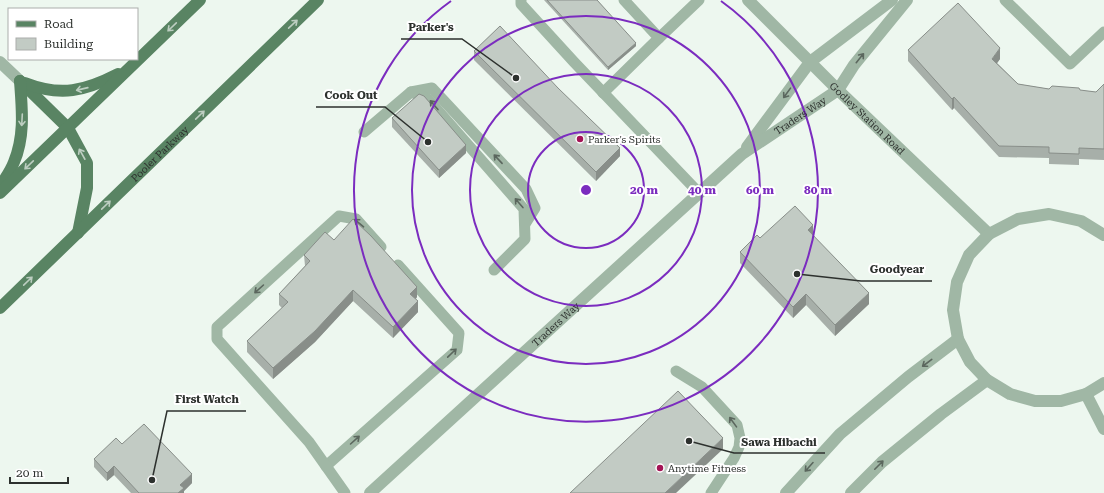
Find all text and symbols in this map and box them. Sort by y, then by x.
legend [8,8,138,60]
callout: Parker's [401,16,462,39]
text: Road [44,17,74,31]
one-way arrow [288,19,298,29]
text: Parker's [408,21,454,34]
one-way arrow [167,22,177,32]
text: Building [44,37,93,51]
one-way arrow [856,52,864,63]
street label: Godley Station Road [827,80,907,157]
callout: Cook Out [316,84,385,107]
one-way arrow [75,85,88,93]
one-way arrow [783,87,791,98]
text: Cook Out [324,89,378,102]
street label: Traders Way [772,94,828,137]
one-way arrow [429,100,438,111]
one-way arrow [195,110,205,120]
one-way arrow [19,113,26,126]
street label: Pooler Parkway [129,124,191,184]
marker: Parker's Spirits [575,134,585,144]
place label: Parker's Spirits [588,134,661,145]
one-way arrow [78,148,85,160]
one-way arrow [493,154,503,164]
one-way arrow [24,160,34,170]
centre of rings [579,183,593,197]
text: 20 m [630,183,658,197]
text: 40 m [688,183,716,197]
text: 60 m [746,183,774,197]
text: 80 m [804,183,832,197]
one-way arrow [515,198,524,209]
one-way arrow [101,200,111,210]
one-way arrow [353,219,364,228]
callout: Goodyear [861,258,932,281]
text: Goodyear [870,263,924,276]
one-way arrow [23,276,33,286]
one-way arrow [254,284,264,294]
street label: Traders Way [530,300,582,349]
one-way arrow [447,349,457,358]
one-way arrow [922,358,933,367]
callout: First Watch [167,388,246,411]
text: First Watch [175,393,239,406]
one-way arrow [729,417,738,428]
callout: Sawa Hibachi [734,430,825,453]
one-way arrow [350,435,360,445]
text: Sawa Hibachi [741,436,817,449]
scale bar [10,459,68,485]
one-way arrow [874,460,884,470]
one-way arrow [805,462,814,473]
marker: Anytime Fitness [655,463,665,473]
place label: Anytime Fitness [668,463,746,474]
text: 20 m [16,466,43,480]

